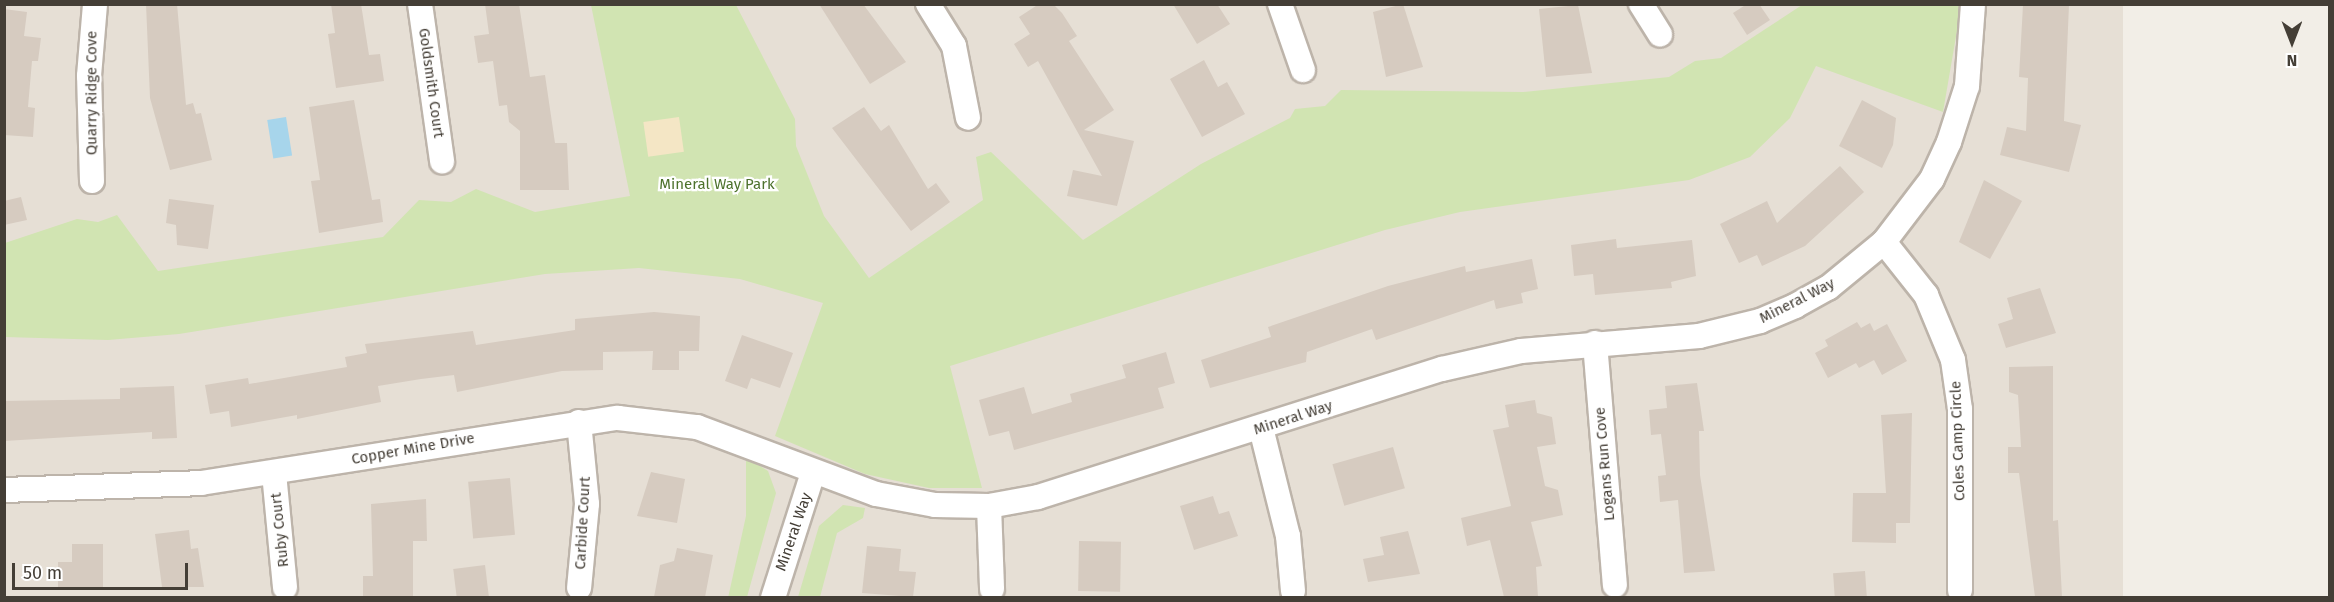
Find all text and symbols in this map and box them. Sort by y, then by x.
north arrow [2262,12,2322,72]
street label: Goldsmith Court [414,27,448,139]
street label: Quarry Ridge Cove [83,31,101,155]
text: N [2287,51,2297,70]
park label: Mineral Way Park [659,176,775,194]
street label: Mineral Way [1756,274,1838,328]
street label: Coles Camp Circle [1947,381,1969,501]
street label: Mineral Way [1251,397,1335,439]
street label: Logans Run Cove [1591,406,1619,522]
street label: Copper Mine Drive [350,429,476,469]
street label: Carbide Court [572,476,594,570]
street label: Mineral Way [772,490,816,574]
street label: Ruby Court [267,492,293,568]
scale bar [15,551,190,589]
text: 50 m [23,562,62,584]

